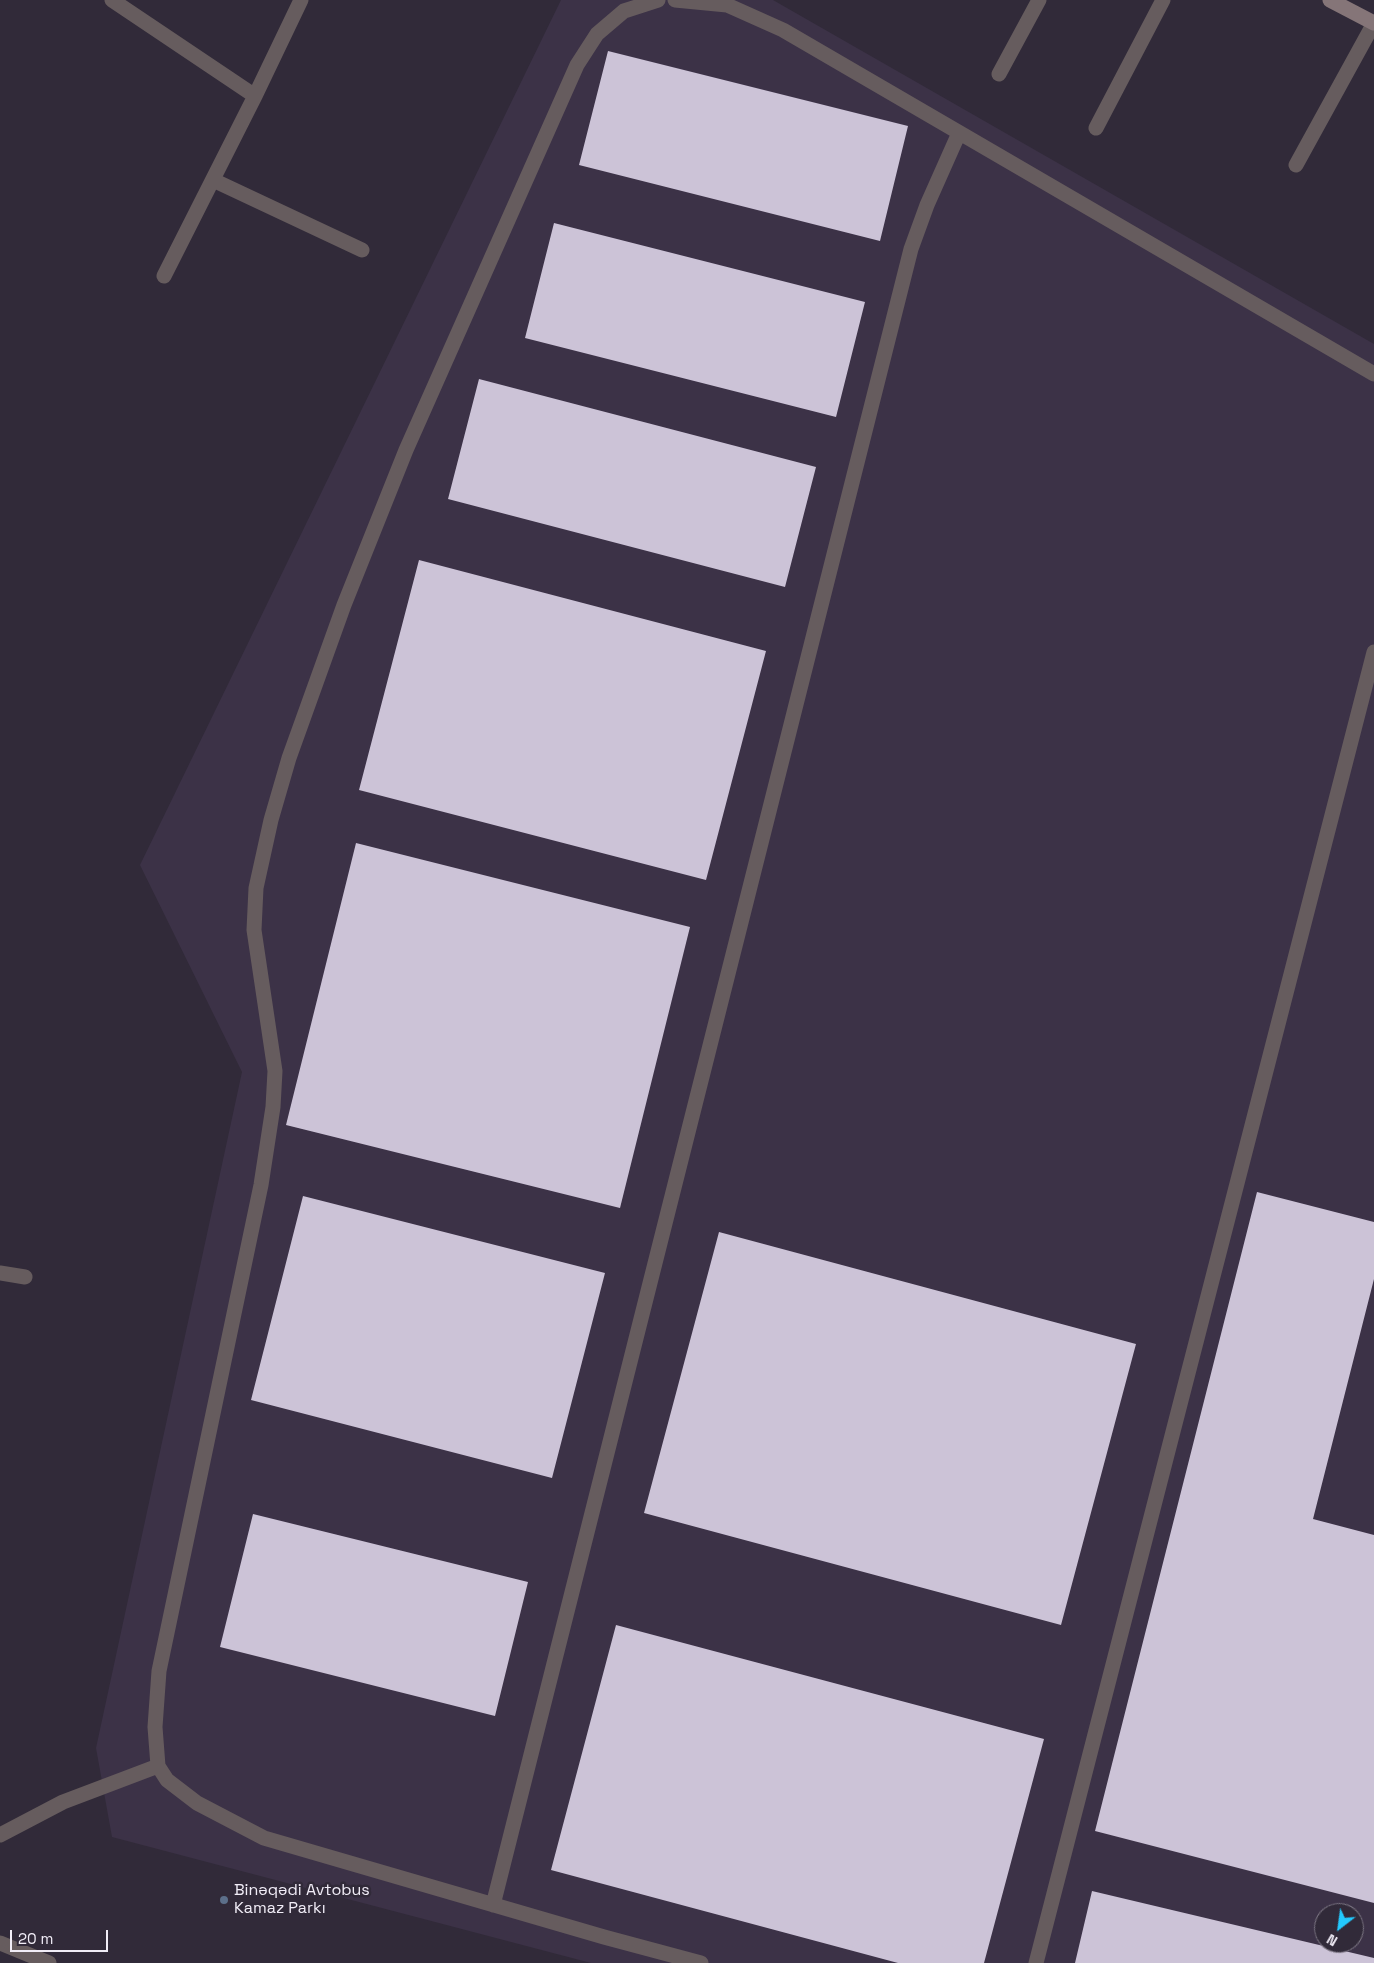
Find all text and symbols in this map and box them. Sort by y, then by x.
place label: Binəqədi Avtobus Kamaz Parkı [234,1881,370,1919]
marker: Binəqədi Avtobus Kamaz Parkı [218,1894,230,1906]
north arrow [1314,1903,1364,1953]
scale bar [12,1920,110,1952]
text: 20 m [18,1929,53,1948]
text: N [1323,1930,1341,1950]

